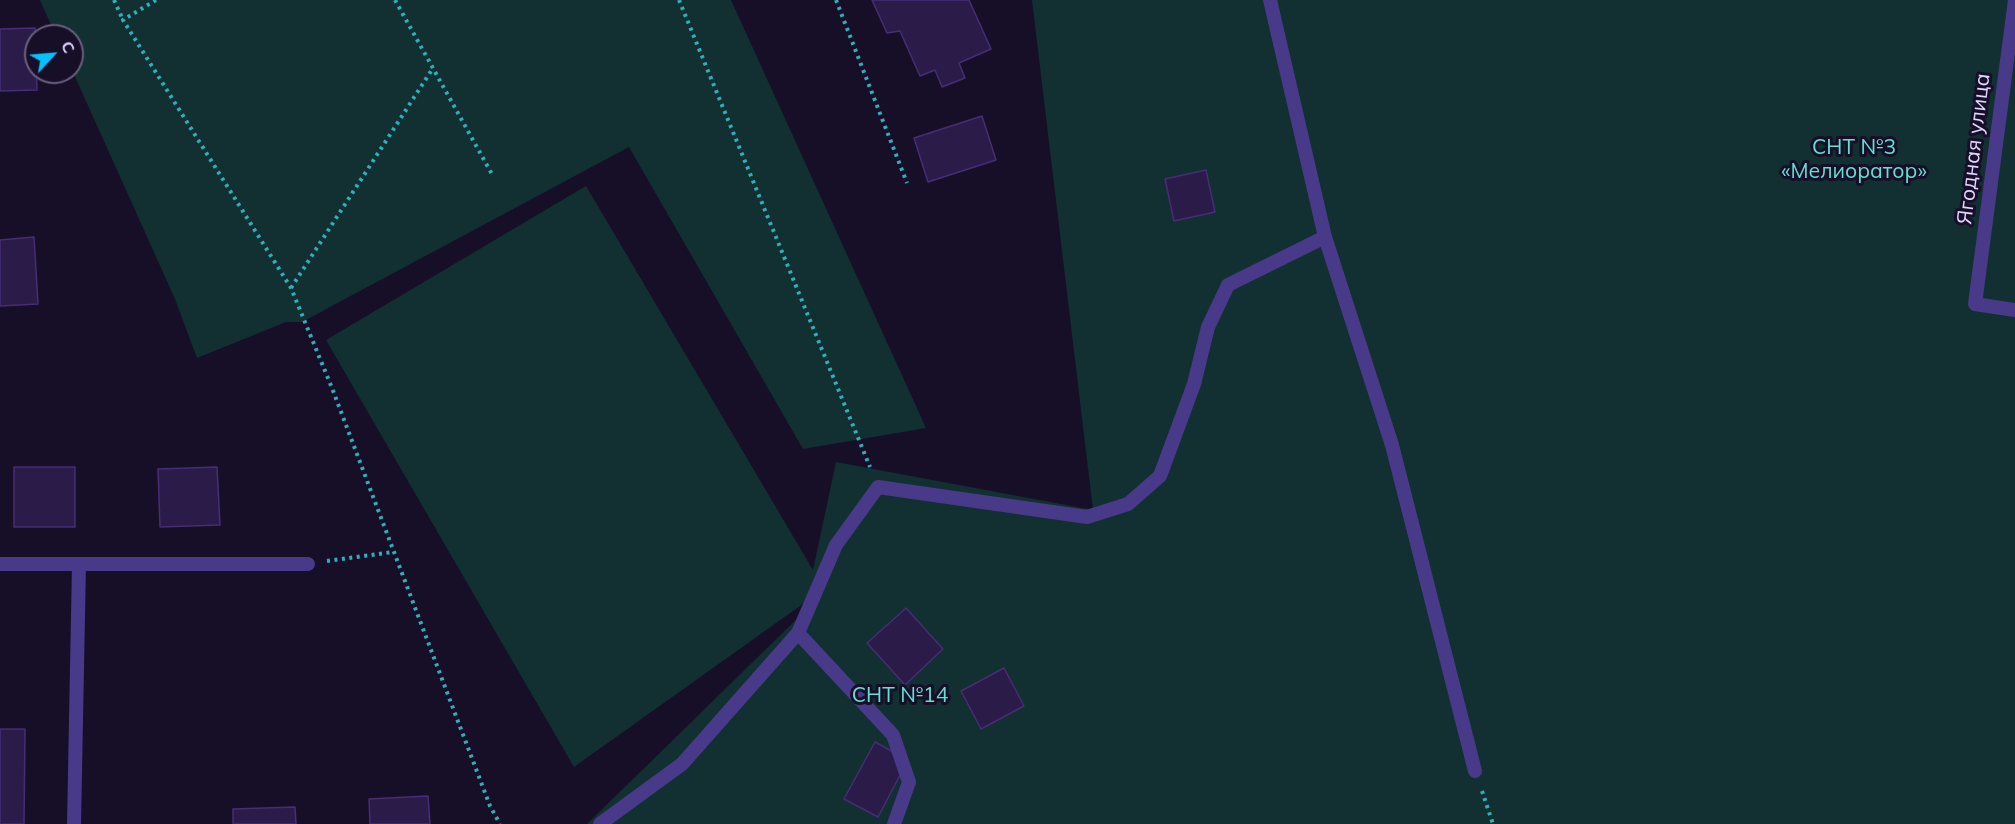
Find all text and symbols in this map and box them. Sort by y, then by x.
north arrow [24,24,84,84]
text: С [57,38,80,56]
street label: Ягодная улица [1952,72,1996,226]
park label: СНТ №3 «Мелиоратор» [1781,135,1927,185]
park label: СНТ №14 [852,683,948,709]

